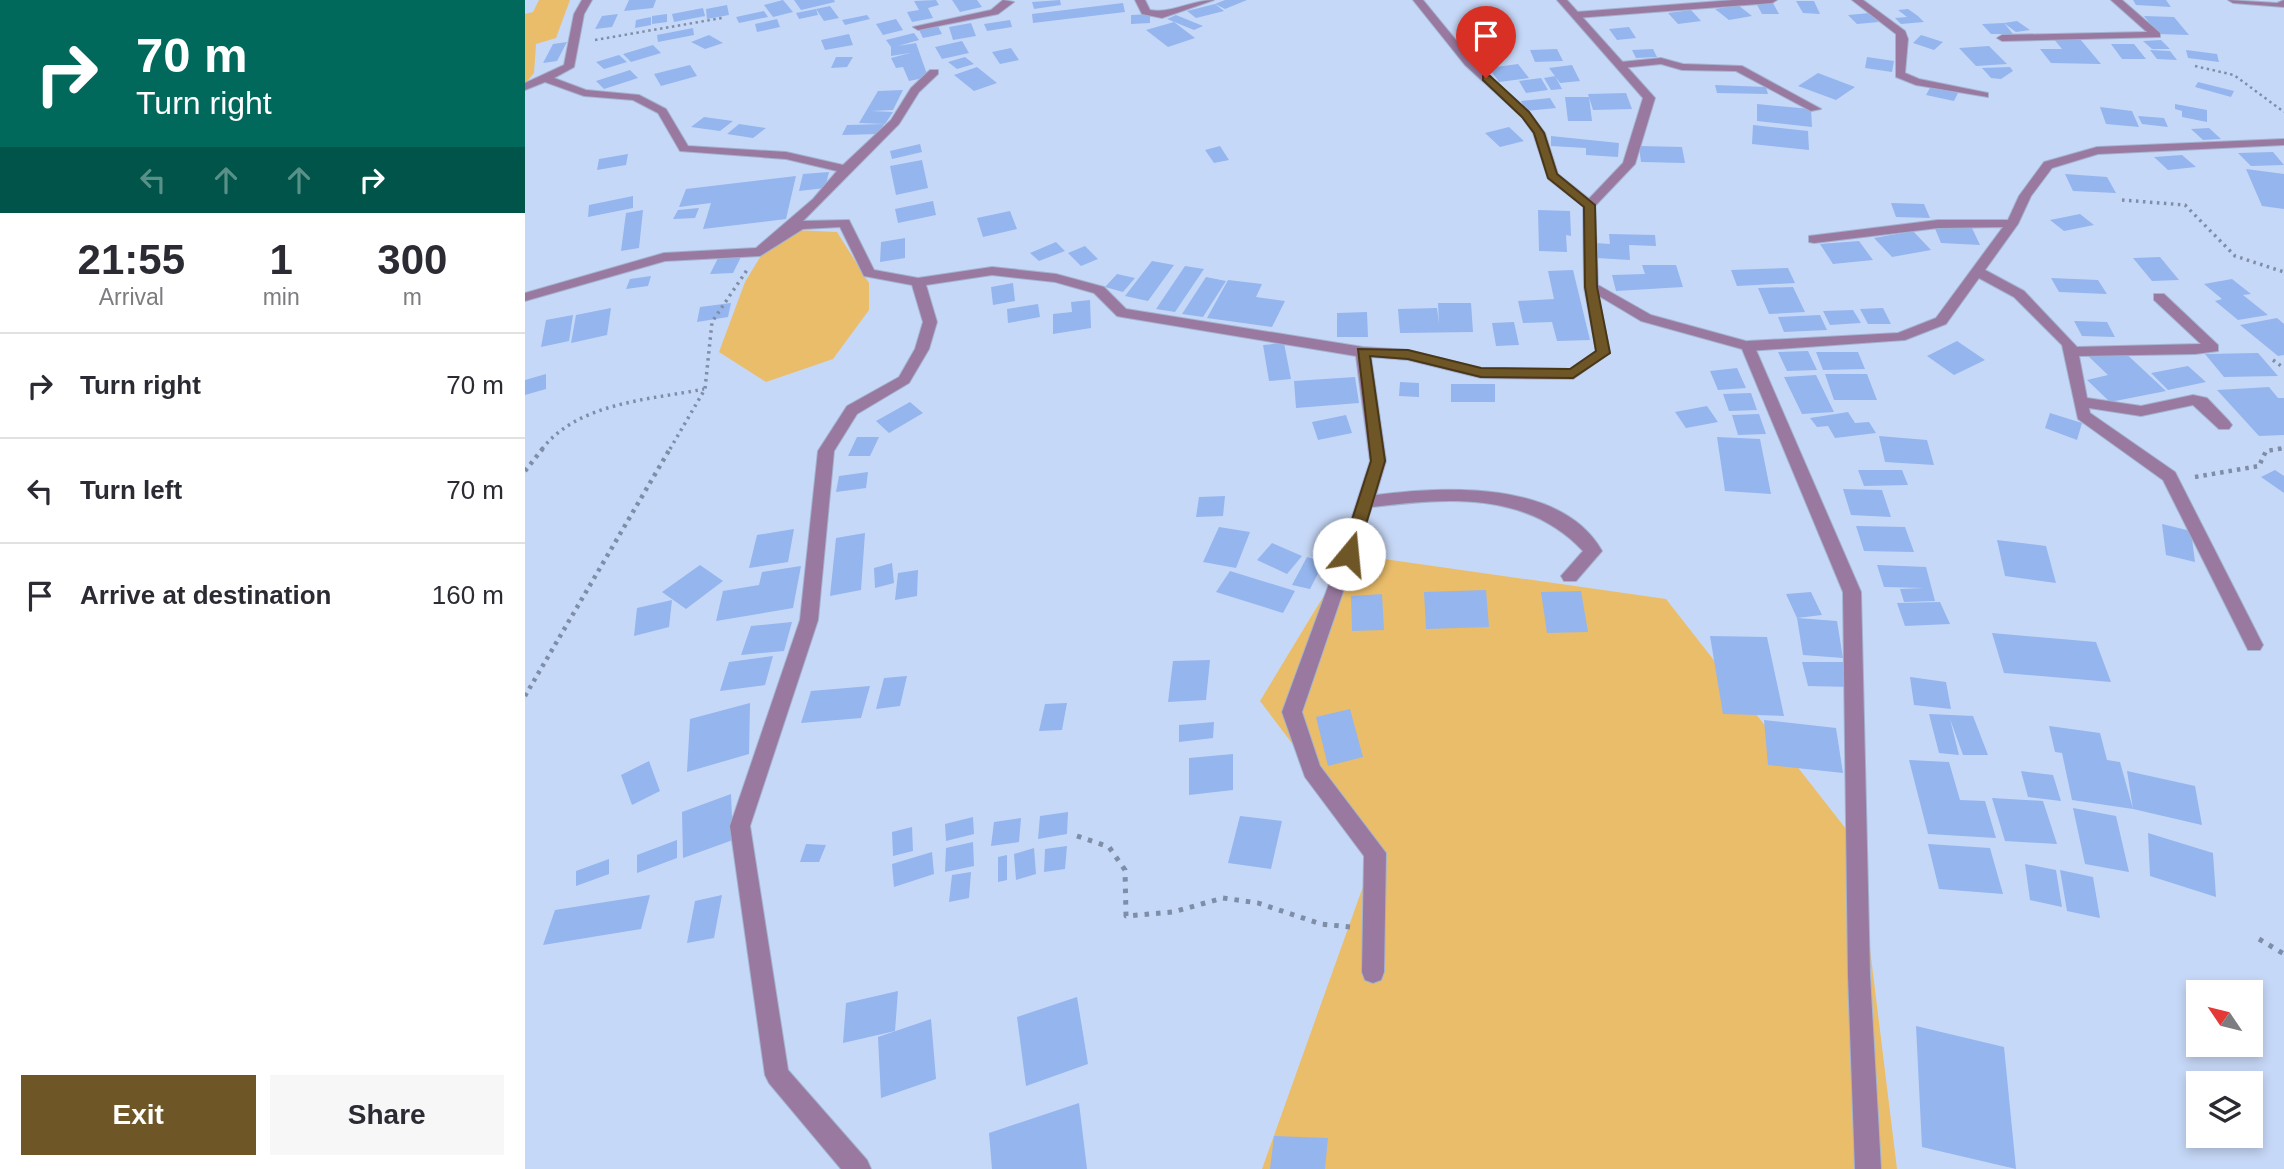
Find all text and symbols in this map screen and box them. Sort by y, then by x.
pin [1456,6,1516,78]
icon: arrive [1467,17,1505,55]
icon: right [21,28,112,119]
text: 70 m [136,28,248,82]
text: Turn right [136,85,272,121]
icon: left [134,161,172,199]
icon: ahead [207,161,245,199]
icon: ahead [280,161,318,199]
icon: right [353,161,391,199]
text: 21:55 [78,236,185,283]
text: 1 [269,236,293,283]
text: 300 [377,236,447,283]
text: Arrival [99,284,164,310]
text: min [263,284,300,310]
text: m [403,284,422,310]
icon: right [21,367,59,405]
text: Turn right [80,370,201,400]
text: 70 m [446,370,504,400]
icon: left [21,472,59,510]
text: Turn left [80,475,182,505]
text: 70 m [446,475,504,505]
position arrow [1312,517,1386,591]
icon: arrive [21,577,59,615]
text: Arrive at destination [80,580,331,610]
text: 160 m [432,580,504,610]
north arrow [2186,980,2263,1057]
map controls [2186,980,2263,1148]
button: layers [2186,1071,2263,1148]
button: Exit [21,1075,256,1155]
button: Share [270,1075,504,1155]

